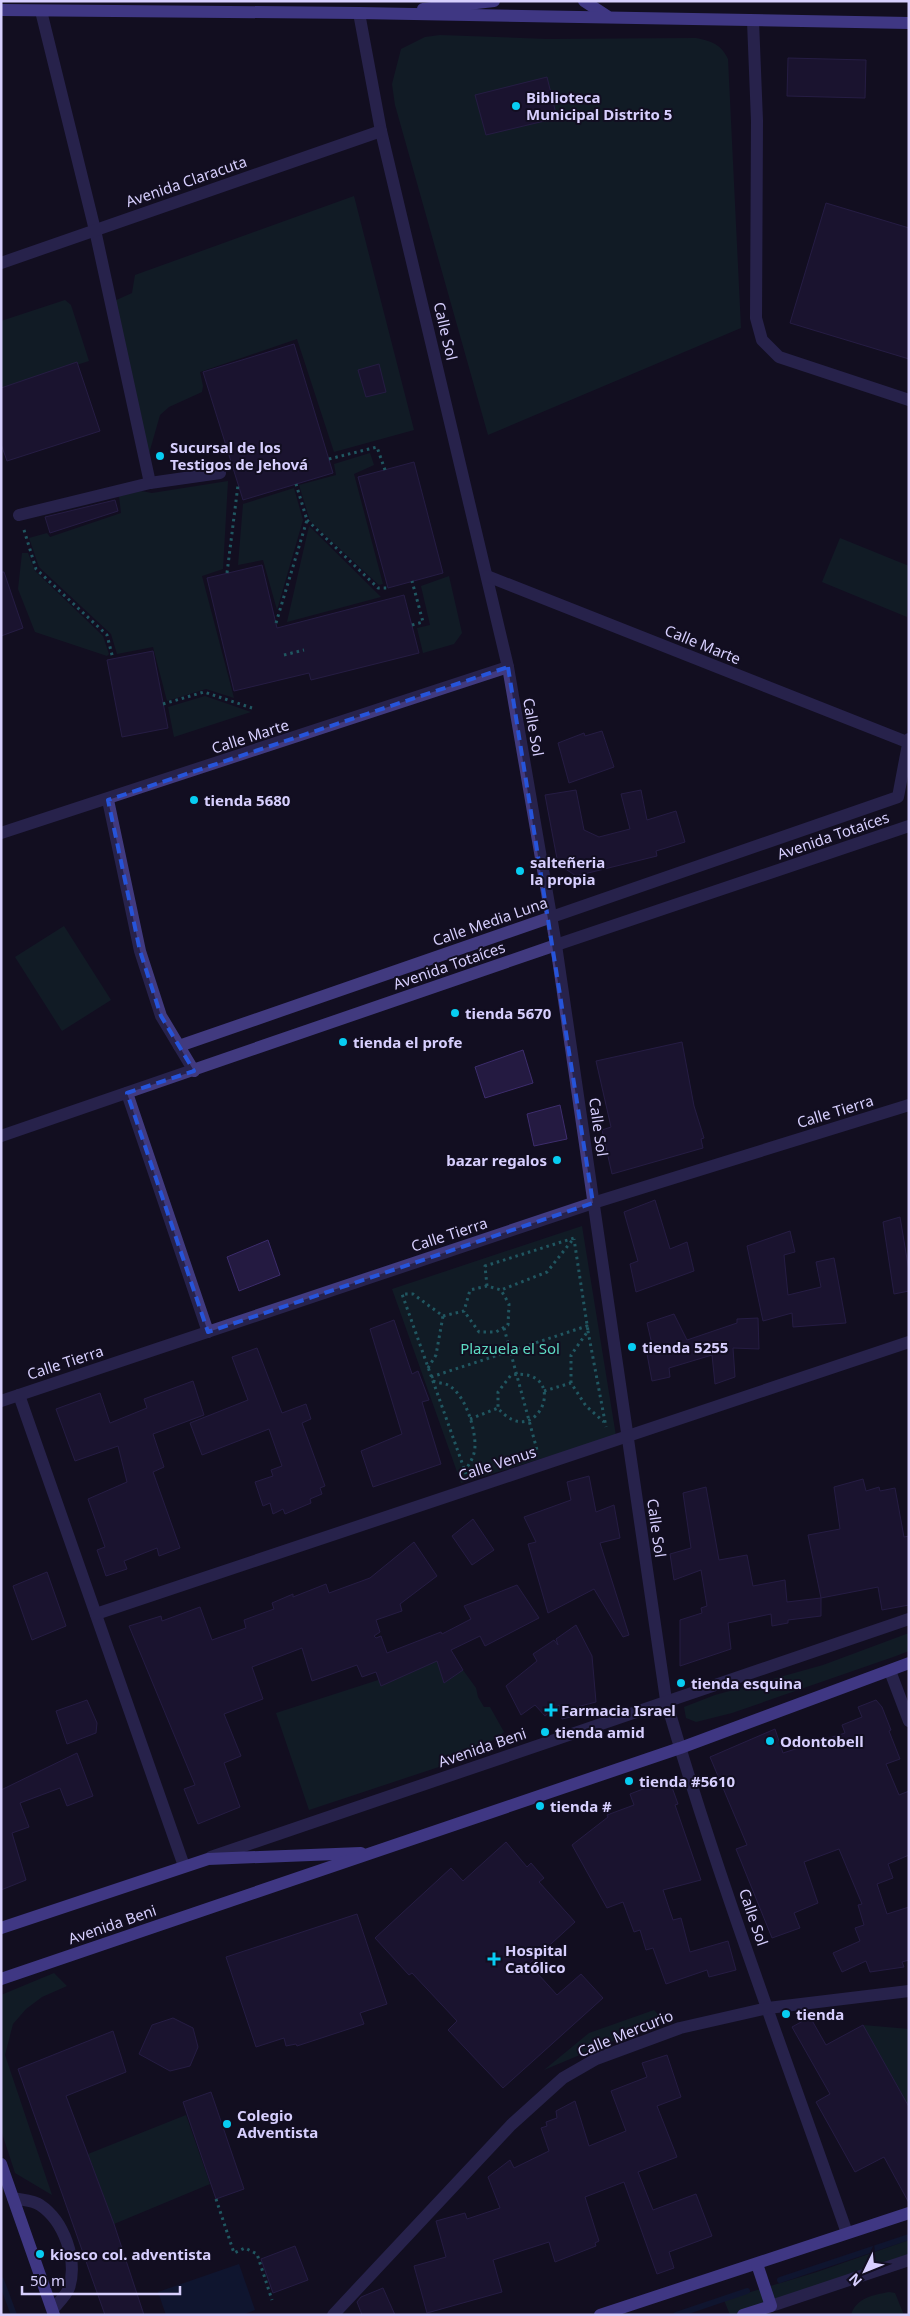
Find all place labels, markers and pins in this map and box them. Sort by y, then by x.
place label: Biblioteca Municipal Distrito 5 [526,87,672,124]
marker: Biblioteca Municipal Distrito 5 [510,100,522,112]
place label: Sucursal de los Testigos de Jehová [170,437,308,474]
marker: Sucursal de los Testigos de Jehová [154,450,166,462]
place label: tienda 5680 [204,790,291,810]
marker: tienda 5680 [188,794,200,806]
place label: salteñeria la propia [530,852,605,889]
marker: salteñeria la propia [514,865,526,877]
place label: tienda 5670 [465,1003,552,1023]
marker: tienda 5670 [449,1007,461,1019]
place label: tienda el profe [353,1032,462,1052]
marker: tienda el profe [337,1036,349,1048]
place label: bazar regalos [446,1150,547,1170]
marker: bazar regalos [551,1154,563,1166]
place label: tienda 5255 [642,1337,728,1357]
marker: tienda 5255 [626,1341,638,1353]
place label: tienda esquina [691,1673,802,1693]
marker: tienda esquina [675,1677,687,1689]
place label: Farmacia Israel [561,1700,676,1720]
marker: Farmacia Israel [545,1704,557,1716]
place label: tienda amid [555,1722,645,1742]
marker: tienda amid [539,1726,551,1738]
place label: Odontobell [780,1731,864,1751]
marker: Odontobell [764,1735,776,1747]
place label: tienda #5610 [639,1771,735,1791]
marker: tienda #5610 [623,1775,635,1787]
place label: tienda # [550,1796,612,1816]
marker: tienda # [534,1800,546,1812]
place label: Hospital Católico [505,1940,567,1977]
marker: Hospital Católico [487,1952,501,1966]
place label: tienda [796,2004,844,2024]
marker: tienda [780,2008,792,2020]
place label: Colegio Adventista [237,2105,318,2142]
marker: Colegio Adventista [221,2118,233,2130]
place label: kiosco col. adventista [50,2244,211,2264]
marker: kiosco col. adventista [34,2248,46,2260]

